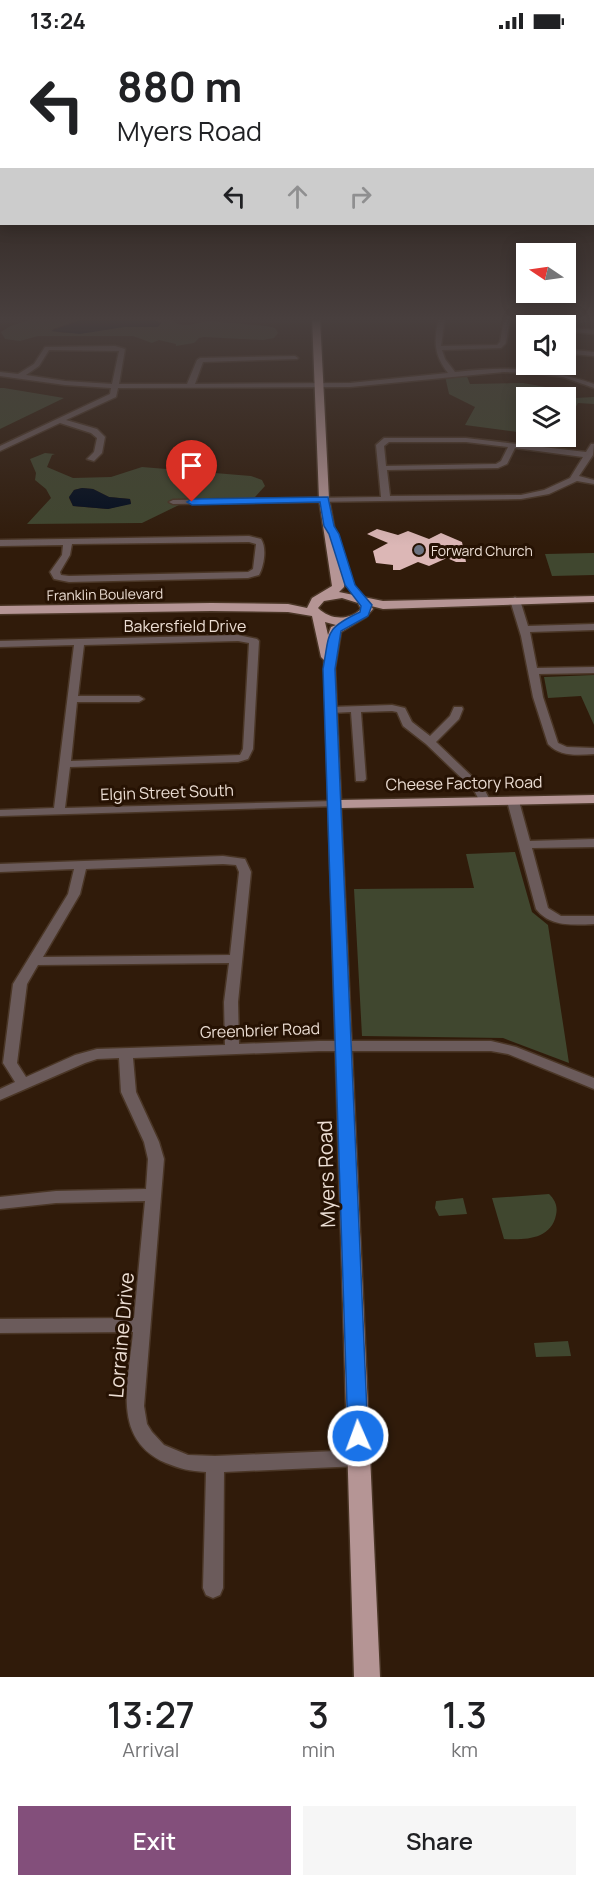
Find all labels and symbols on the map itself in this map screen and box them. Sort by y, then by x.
north arrow [516,243,576,303]
pin [166,440,217,502]
place label: Forward Church [431,541,533,560]
marker: Forward Church [412,543,426,557]
street label: Franklin Boulevard [47,583,163,605]
street label: Bakersfield Drive [124,615,246,637]
street label: Cheese Factory Road [385,771,543,795]
street label: Elgin Street South [100,779,234,805]
street label: Greenbrier Road [200,1017,320,1043]
street label: Myers Road [311,1120,341,1228]
street label: Lorraine Drive [102,1271,140,1399]
position arrow [326,1404,390,1468]

